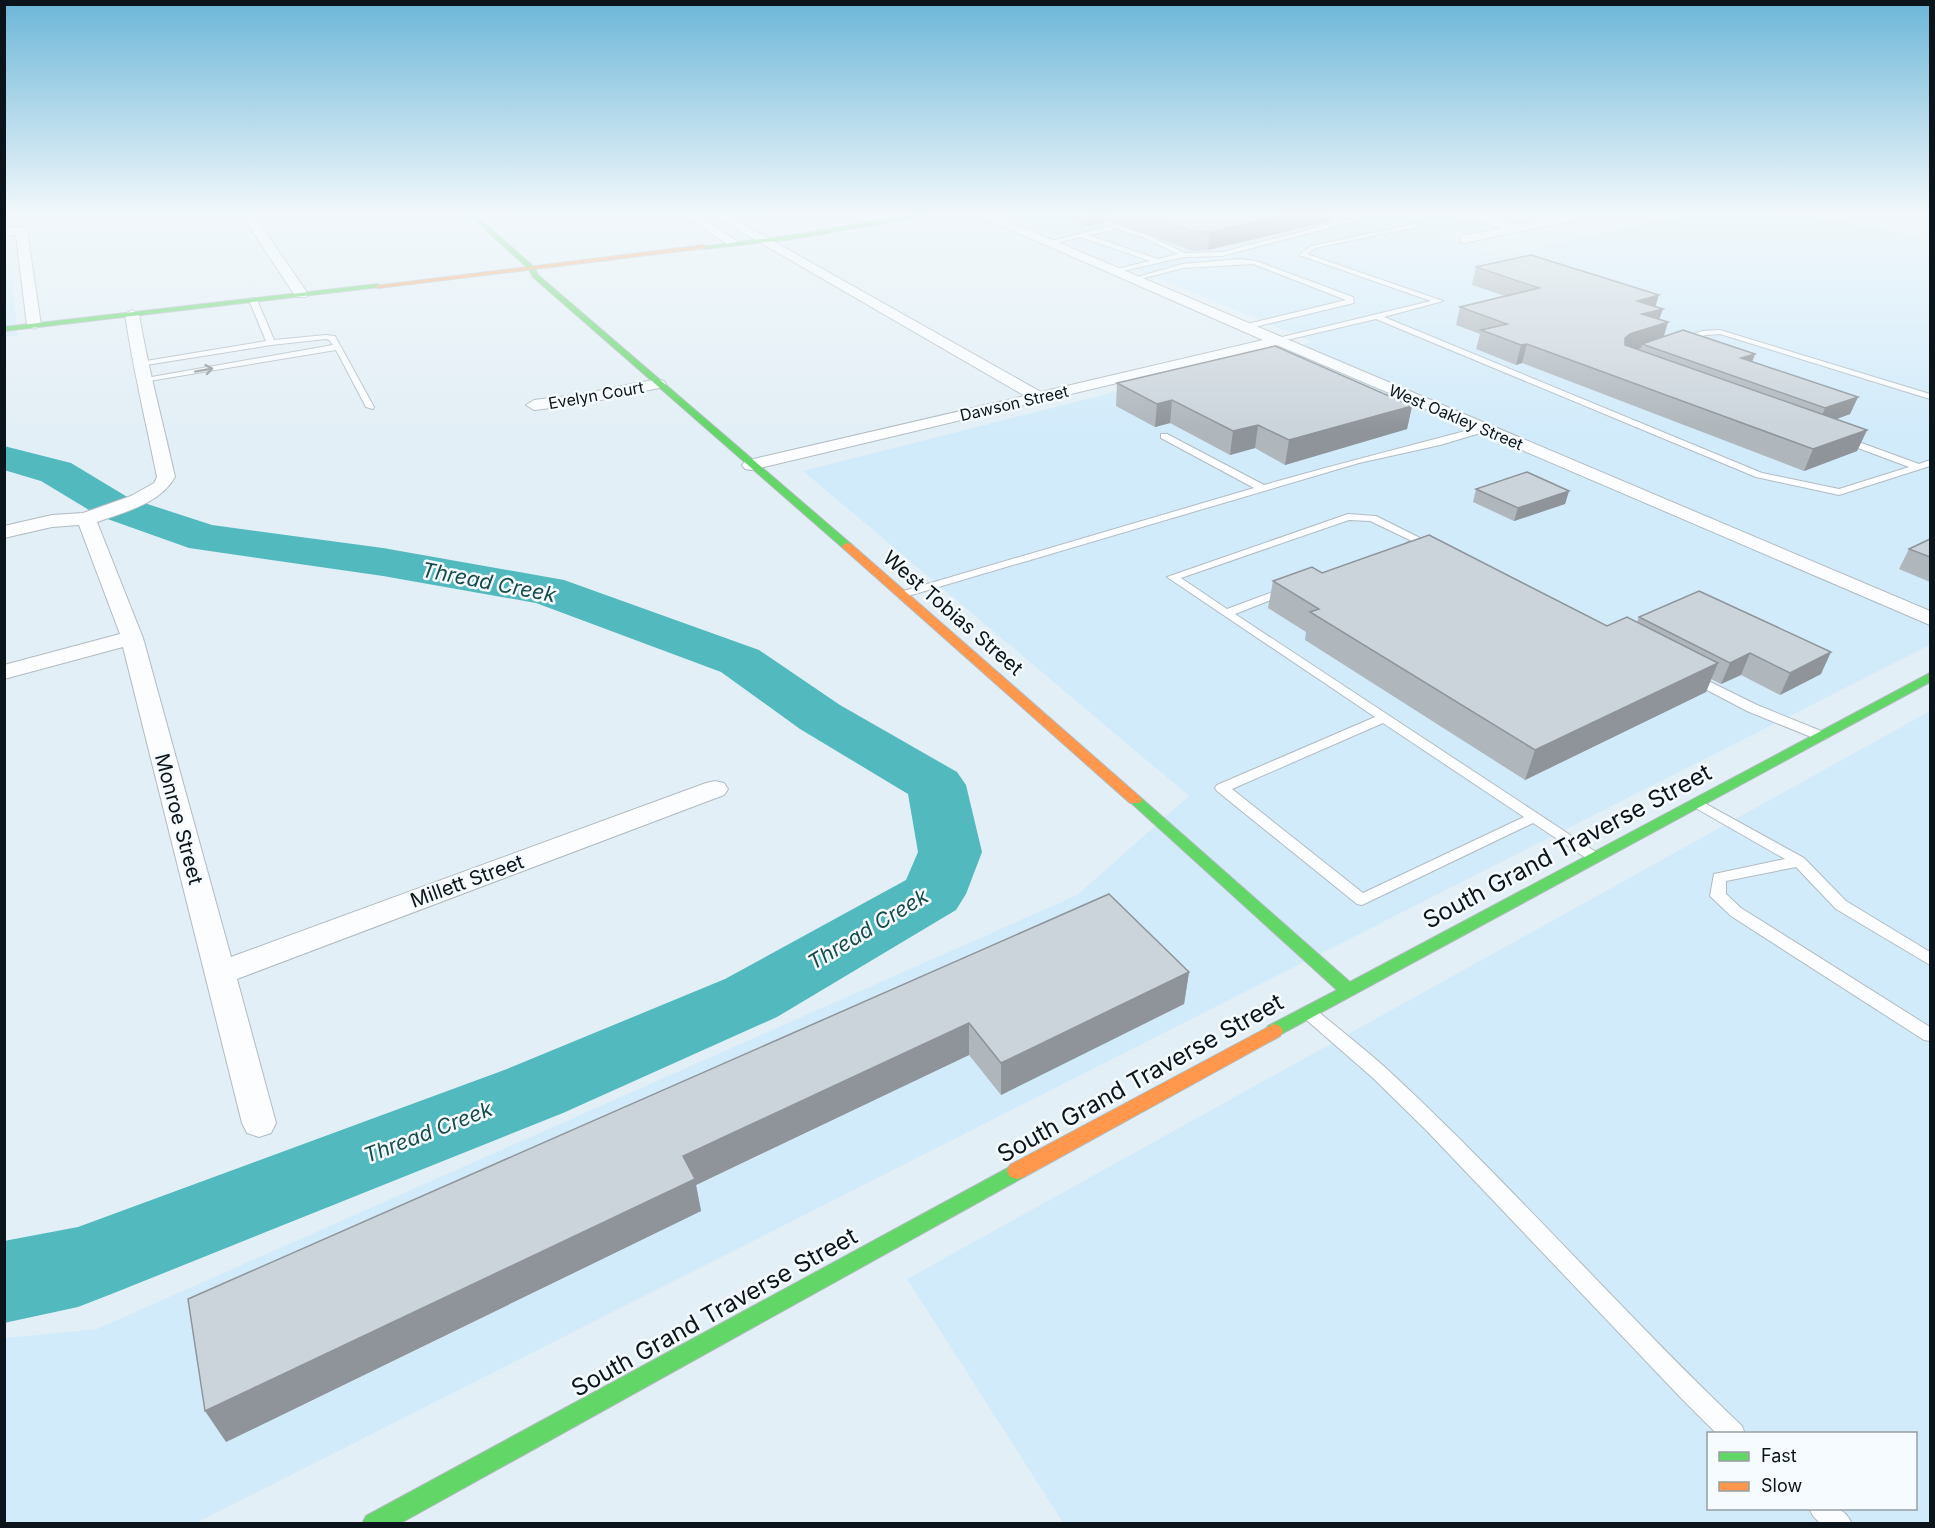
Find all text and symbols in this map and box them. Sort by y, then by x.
one-way arrow [193,365,213,376]
street label: Evelyn Court [547,377,645,413]
street label: West Oakley Street [1386,380,1526,454]
street label: Dawson Street [958,381,1070,425]
street label: West Tobias Street [878,546,1028,681]
water label: Thread Creek [420,557,559,607]
street label: Monroe Street [150,751,208,888]
street label: South Grand Traverse Street [1418,757,1716,934]
street label: Millett Street [407,849,527,913]
water label: Thread Creek [803,883,933,975]
street label: South Grand Traverse Street [992,987,1288,1169]
water label: Thread Creek [360,1096,496,1168]
street label: South Grand Traverse Street [566,1221,862,1403]
legend [1707,1432,1917,1510]
text: Fast [1761,1445,1797,1466]
text: Slow [1761,1475,1802,1496]

